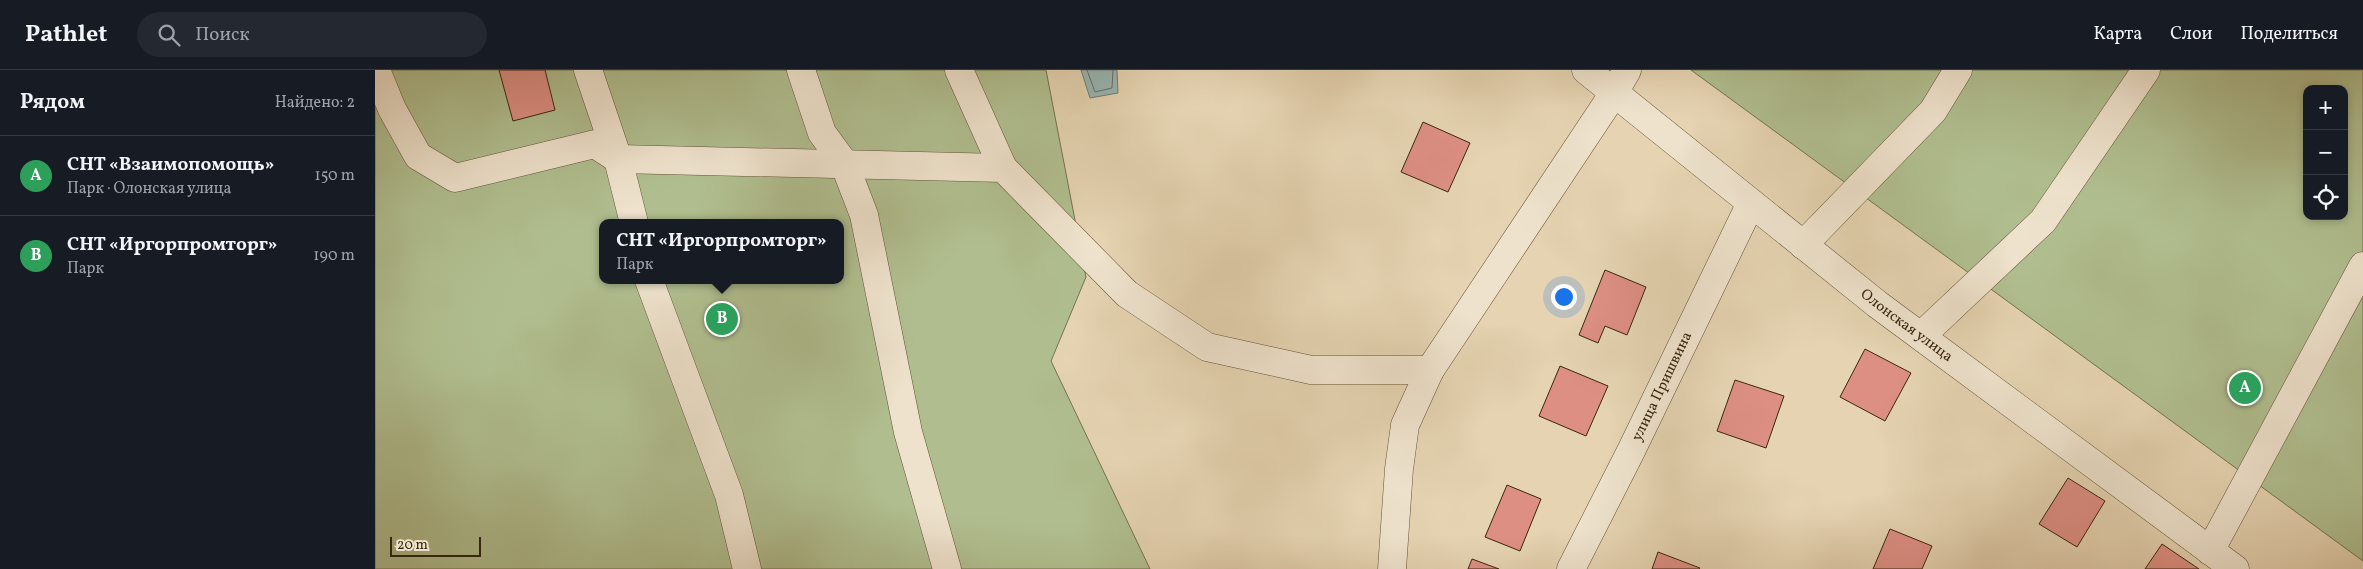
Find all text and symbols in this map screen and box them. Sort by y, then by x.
search box [137,12,487,57]
text: Pathlet [25,18,107,52]
icon: search [155,21,183,49]
text: Поиск [195,22,250,48]
text: Карта [2094,22,2142,47]
text: Слои [2170,22,2212,47]
text: Поделиться [2240,22,2338,47]
map controls [2303,85,2348,220]
button: + [2303,85,2348,130]
text: Рядом [20,88,85,117]
text: Найдено: 2 [275,92,355,114]
button: − [2303,130,2348,175]
text: СНТ «Взаимопомощь» [67,152,274,178]
text: A [30,165,42,187]
text: 150 m [314,165,355,187]
button: locate [2303,175,2348,220]
text: Парк · Олонская улица [67,178,232,200]
popup [599,219,844,284]
text: СНТ «Иргорпромторг» [616,228,827,254]
text: СНТ «Иргорпромторг» [67,232,278,258]
text: B [31,245,41,267]
text: 190 m [313,245,355,267]
text: Парк [616,254,653,276]
text: Парк [67,258,104,280]
your location [1551,284,1577,310]
street label: Олонская улица [1856,284,1957,367]
pin: B [706,300,738,338]
street label: улица Пришвина [1627,328,1698,445]
pin: A [2229,369,2261,407]
scale bar [390,534,481,557]
text: 20 m [397,536,428,555]

